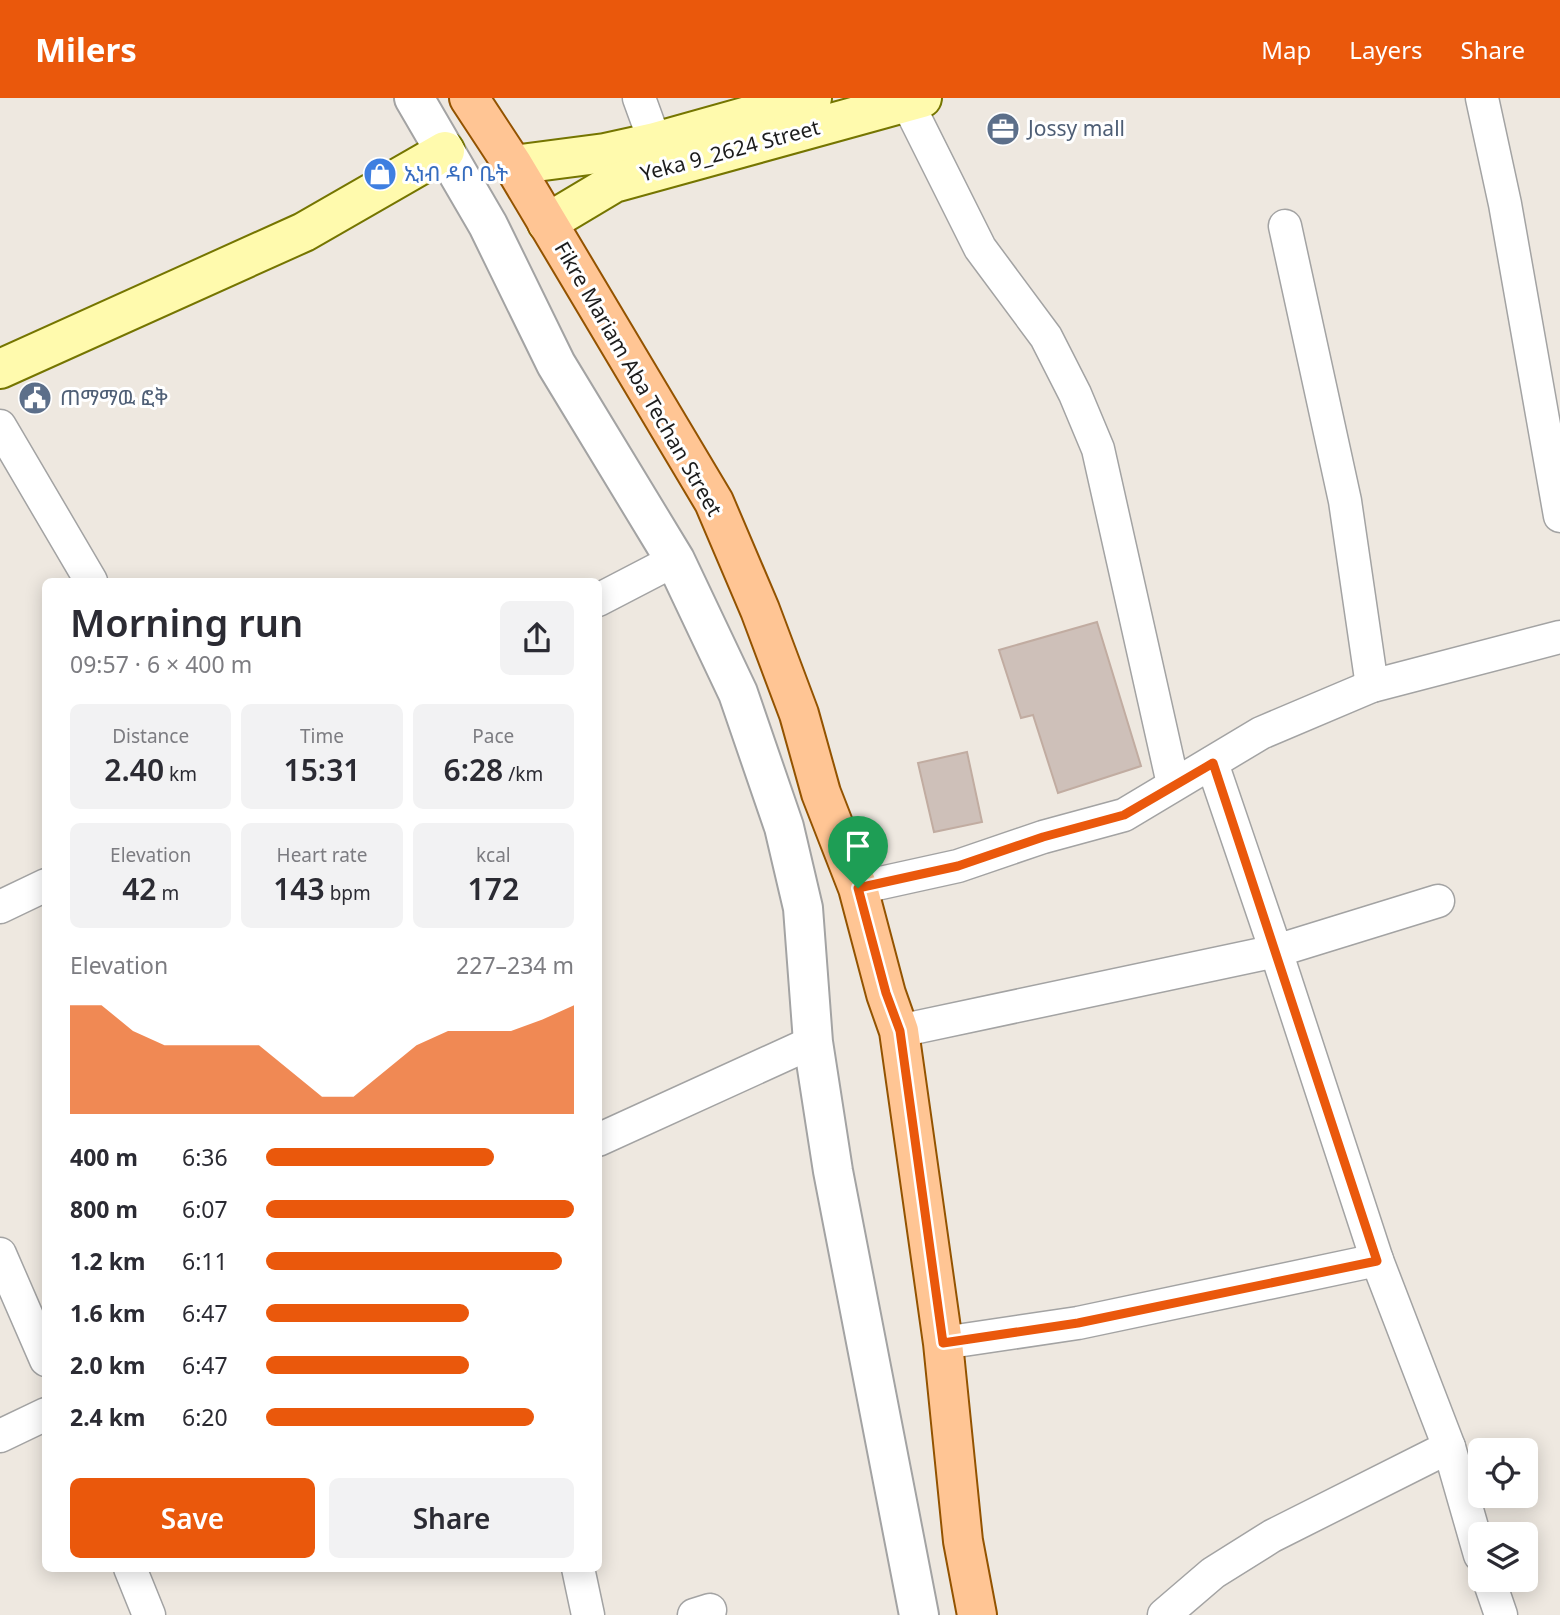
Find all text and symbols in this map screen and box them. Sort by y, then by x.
text: Milers [35,27,137,72]
text: Map [1261,33,1311,66]
text: Layers [1349,33,1423,66]
text: Share [1461,33,1525,66]
office icon: Jossy mall [984,110,1022,148]
street label: Yeka 9_2624 Street [637,113,823,187]
place label: Jossy mall [1026,114,1125,142]
shop icon: ኢነብ ዳቦ ቤት [361,155,399,193]
place label: ኢነብ ዳቦ ቤት [404,159,508,187]
street label: Fikre Mariam Aba Techan Street [549,236,729,521]
public building icon: ጠማማዉ ፎቅ [16,379,54,417]
place label: ጠማማዉ ፎቅ [60,383,168,411]
text: Morning run [70,596,303,648]
button: share [500,601,574,675]
text: 09:57 · 6 × 400 m [70,648,252,680]
text: Distance [112,723,189,749]
text: Time [300,723,344,749]
text: Pace [472,723,514,749]
text: 2.40 [104,749,164,790]
text: 15:31 [284,749,360,790]
text: 6:28 [443,749,503,790]
text: km [164,761,197,787]
text: /km [503,761,543,787]
pin [828,816,888,888]
icon: arrive [839,827,877,865]
text: Elevation [110,842,191,868]
text: Heart rate [277,842,367,868]
text: kcal [476,842,511,868]
text: 42 [122,868,156,909]
text: 143 [273,868,325,909]
text: 172 [468,868,519,909]
text: m [156,880,179,906]
text: bpm [325,880,371,906]
text: Elevation [70,949,168,981]
text: 227–234 m [456,949,574,981]
text: 400 m [70,1141,138,1173]
text: 6:36 [182,1141,228,1173]
text: 800 m [70,1193,138,1225]
text: 6:07 [182,1193,228,1225]
text: 1.2 km [70,1245,145,1277]
text: 6:11 [182,1245,228,1277]
text: 1.6 km [70,1297,145,1329]
text: 6:47 [182,1297,228,1329]
text: 2.0 km [70,1349,145,1381]
text: 6:47 [182,1349,228,1381]
text: 2.4 km [70,1401,145,1433]
text: 6:20 [182,1401,228,1433]
map controls [1468,1438,1538,1592]
button: locate [1468,1438,1538,1508]
button: Save [70,1478,315,1558]
button: Share [329,1478,574,1558]
button: layers [1468,1522,1538,1592]

